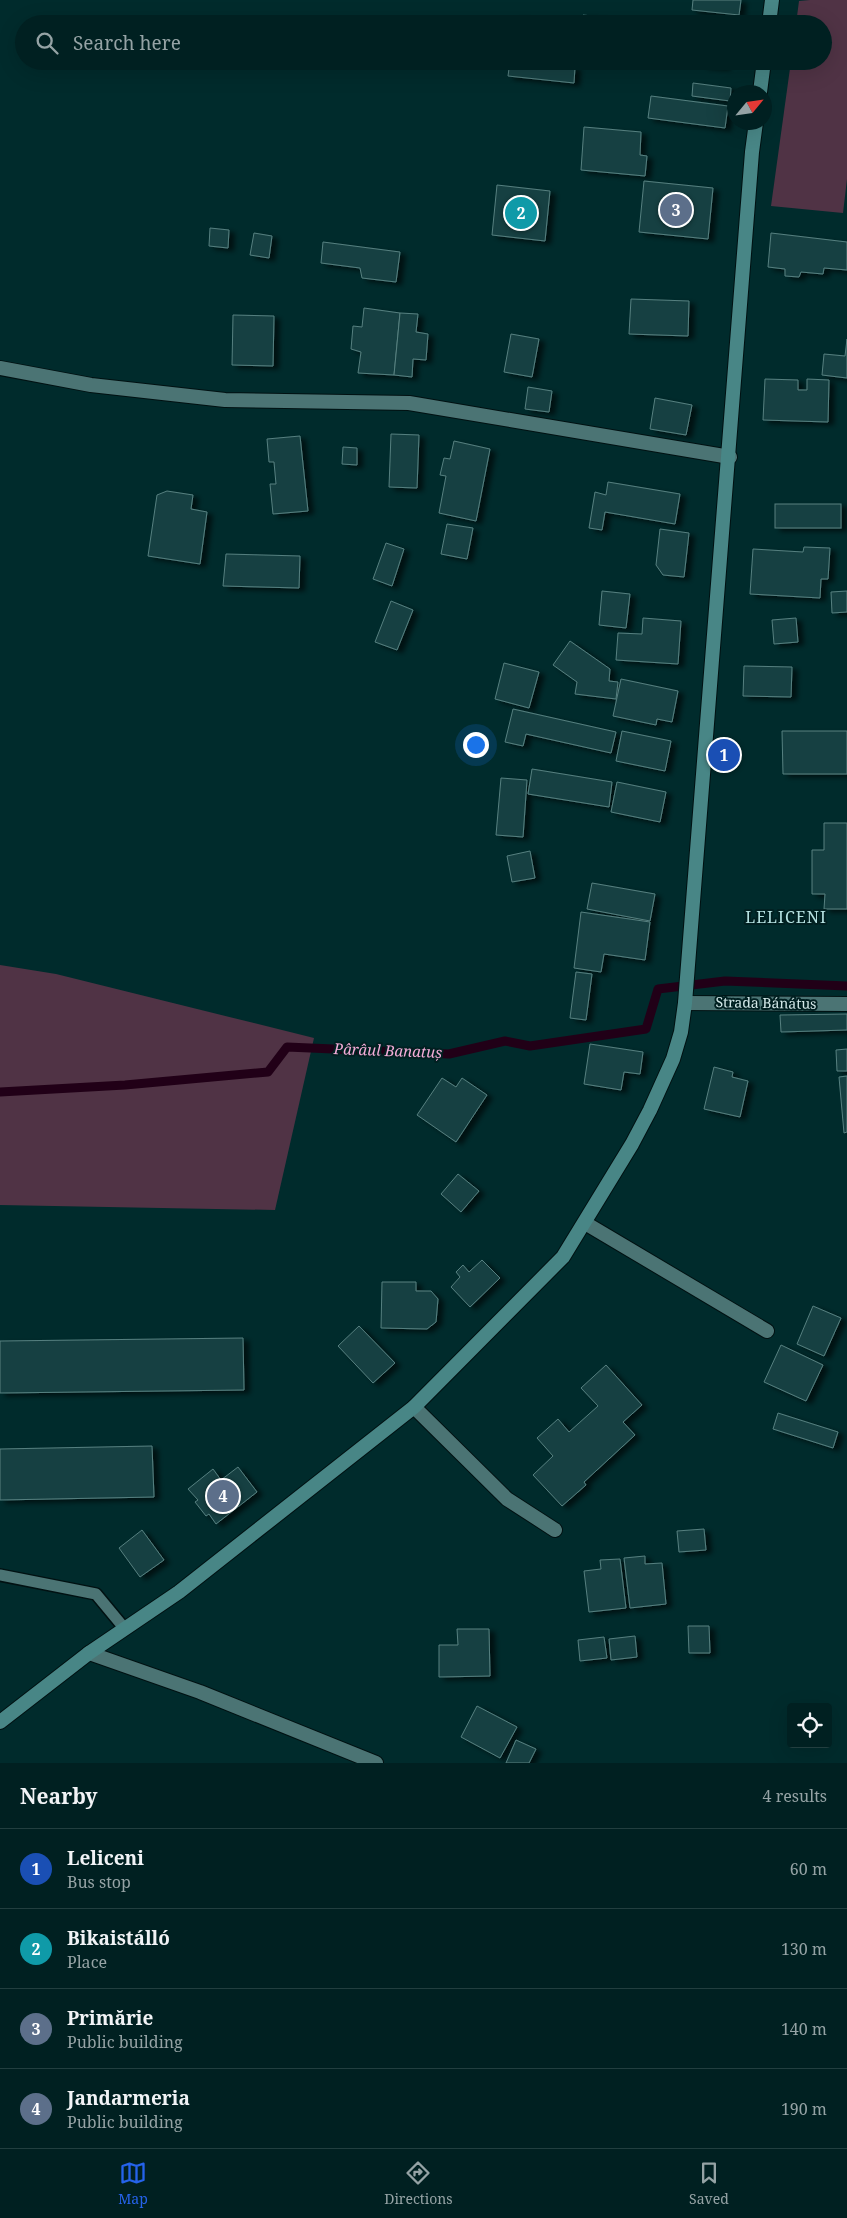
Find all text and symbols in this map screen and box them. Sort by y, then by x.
search box [15,15,832,70]
icon: search [33,29,61,57]
text: Search here [73,30,181,56]
north arrow [727,85,772,130]
pin: 3 [660,191,692,229]
pin: 2 [505,194,537,232]
your location [463,732,489,758]
pin: 1 [708,736,740,774]
district label: LELICENI [745,906,827,928]
street label: Strada Bánátus [715,992,817,1013]
water label: Pârâul Banatuș [332,1038,443,1062]
pin: 4 [207,1477,239,1515]
map controls [787,1703,832,1748]
button: locate [787,1703,832,1748]
text: Nearby [20,1782,98,1810]
text: 4 results [763,1785,827,1807]
text: Leliceni [67,1845,144,1871]
text: 1 [31,1858,41,1880]
text: 60 m [790,1858,827,1880]
text: Bus stop [67,1871,131,1893]
text: Bikaistálló [67,1925,170,1951]
text: 2 [31,1938,41,1960]
text: 130 m [781,1938,827,1960]
text: Place [67,1951,107,1973]
text: Primărie [67,2005,153,2031]
text: 3 [31,2018,41,2040]
text: 140 m [781,2018,827,2040]
text: Public building [67,2031,183,2053]
text: Jandarmeria [67,2085,190,2111]
text: 4 [31,2098,41,2120]
text: 190 m [781,2098,827,2120]
text: Public building [67,2111,183,2133]
tab: Map [118,2159,148,2208]
tab: Directions [384,2159,453,2208]
tab: Saved [689,2159,729,2208]

